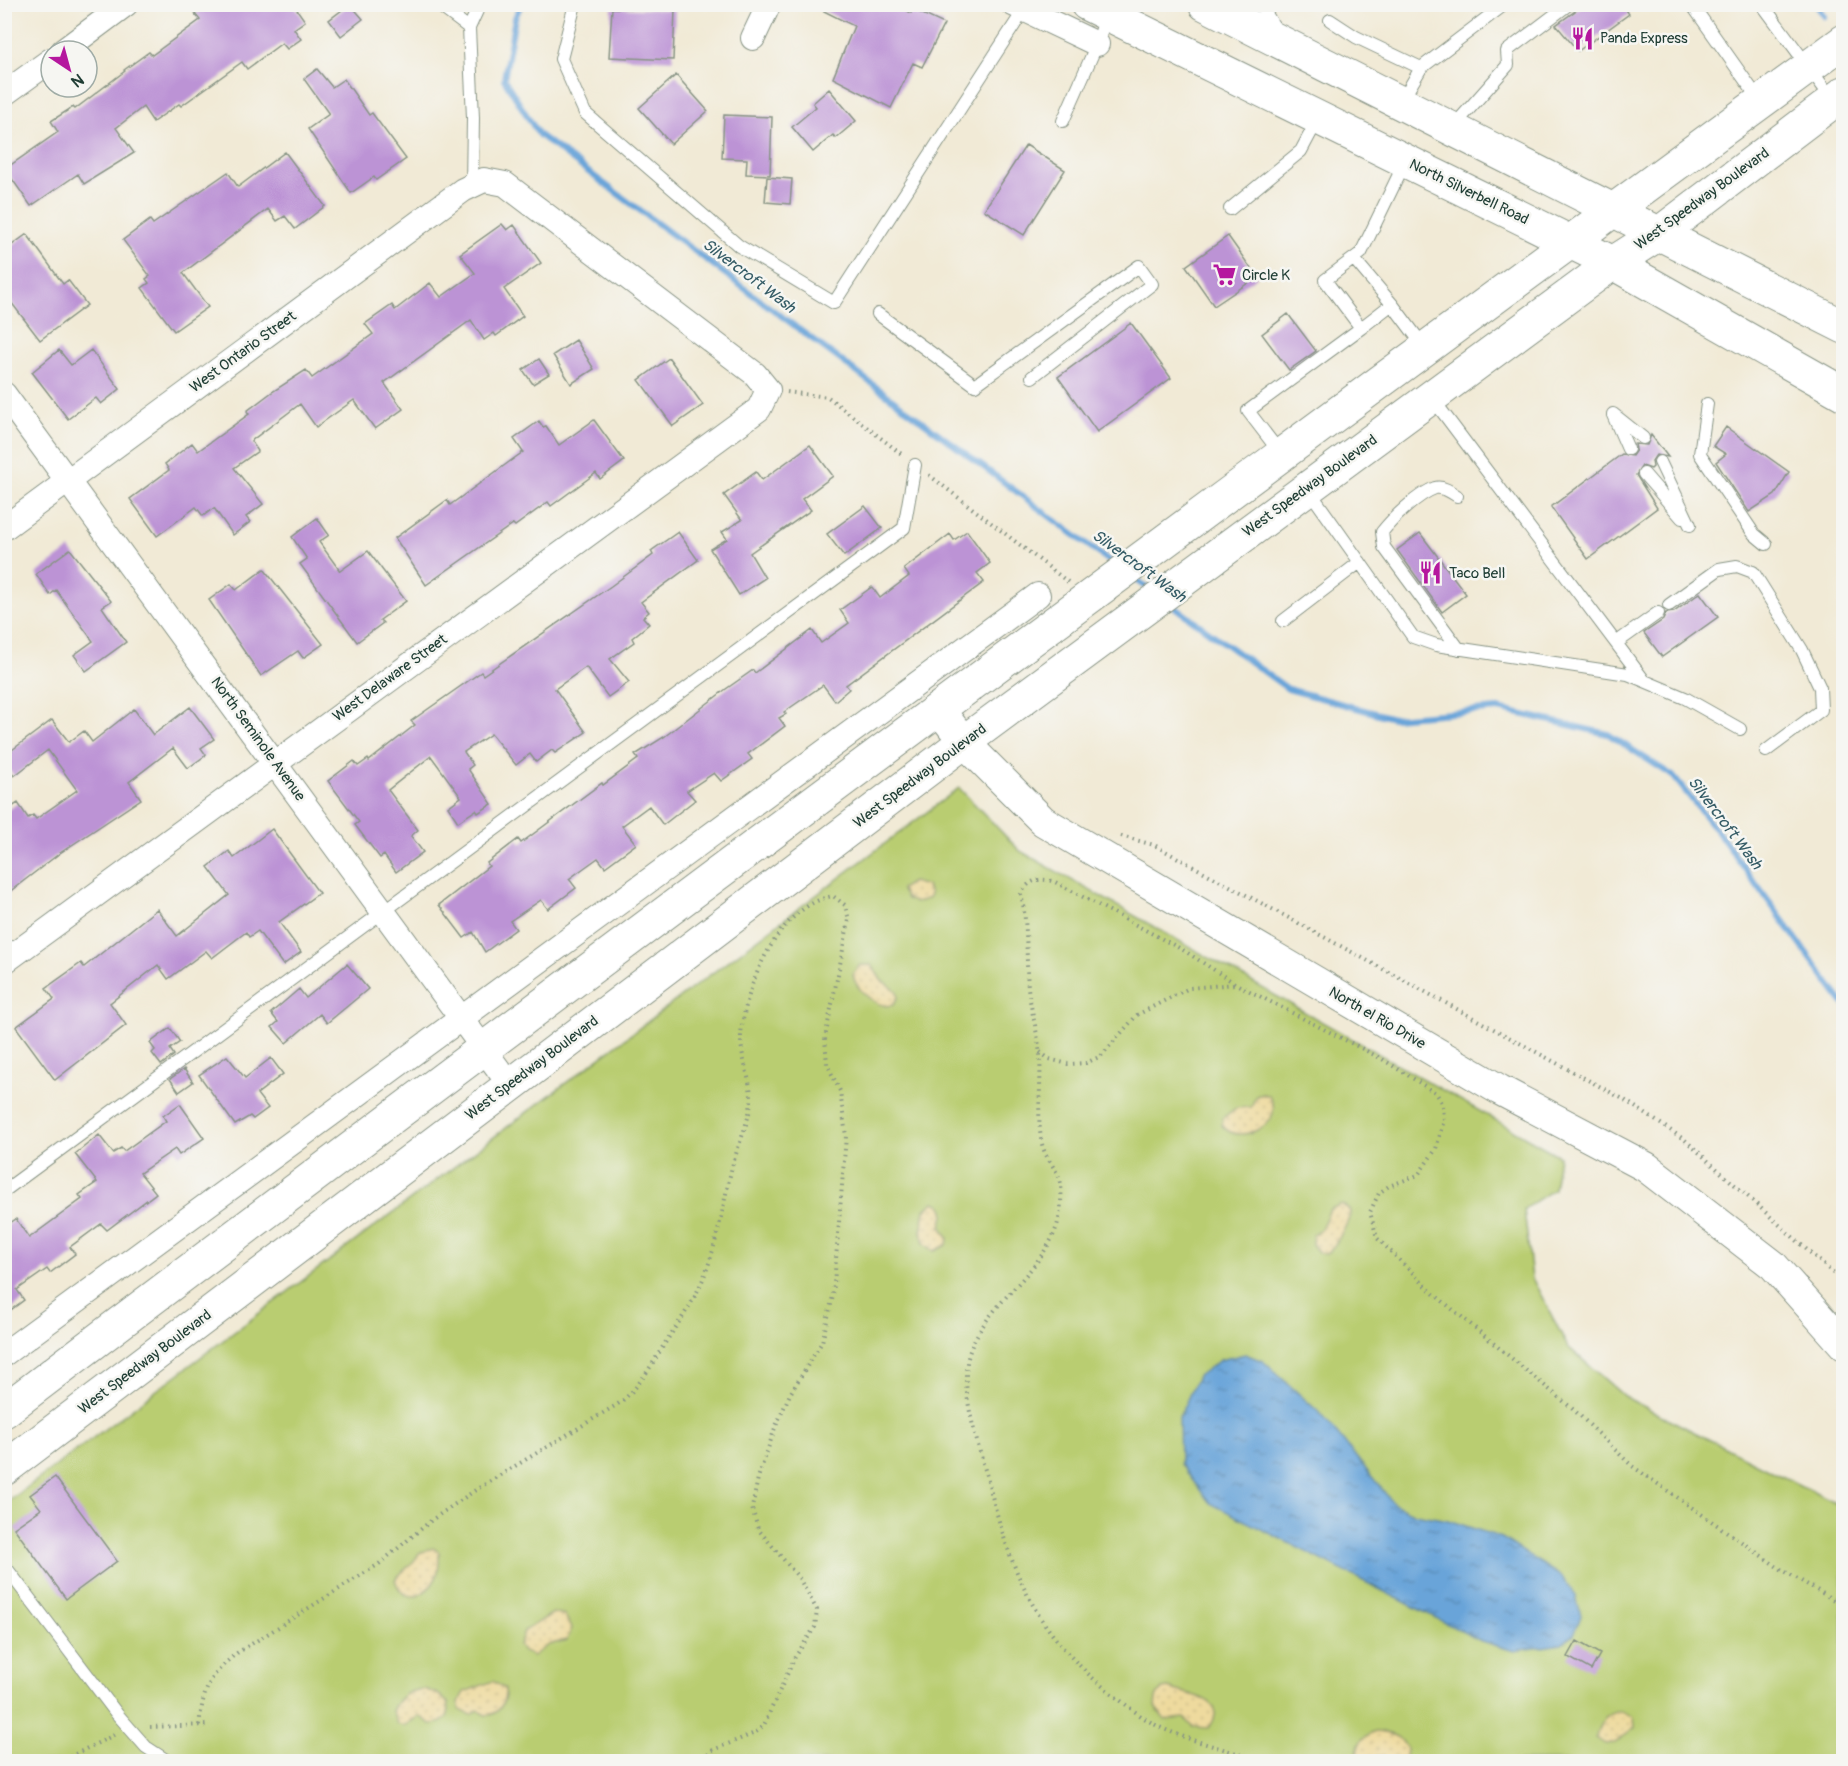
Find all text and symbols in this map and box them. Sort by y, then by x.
restaurant icon: Panda Express [1569,25,1595,51]
place label: Panda Express [1600,29,1688,48]
north arrow [39,39,99,99]
text: N [67,69,87,92]
street label: West Speedway Boulevard [1631,144,1773,254]
street label: North Silverbell Road [1406,155,1532,229]
water label: Silvercroft Wash [699,235,801,318]
supermarket icon: Circle K [1211,262,1237,288]
place label: Circle K [1242,266,1290,285]
street label: West Ontario Street [186,306,301,397]
street label: West Speedway Boulevard [1239,431,1381,541]
water label: Silvercroft Wash [1088,525,1191,608]
restaurant icon: Taco Bell [1418,560,1444,586]
place label: Taco Bell [1449,564,1505,583]
street label: West Delaware Street [329,629,452,726]
street label: North Seminole Avenue [207,673,310,805]
street label: West Speedway Boulevard [850,720,990,832]
water label: Silvercroft Wash [1684,773,1767,875]
street label: North el Rio Drive [1325,983,1429,1054]
street label: West Speedway Boulevard [462,1012,602,1124]
street label: West Speedway Boulevard [75,1306,215,1418]

